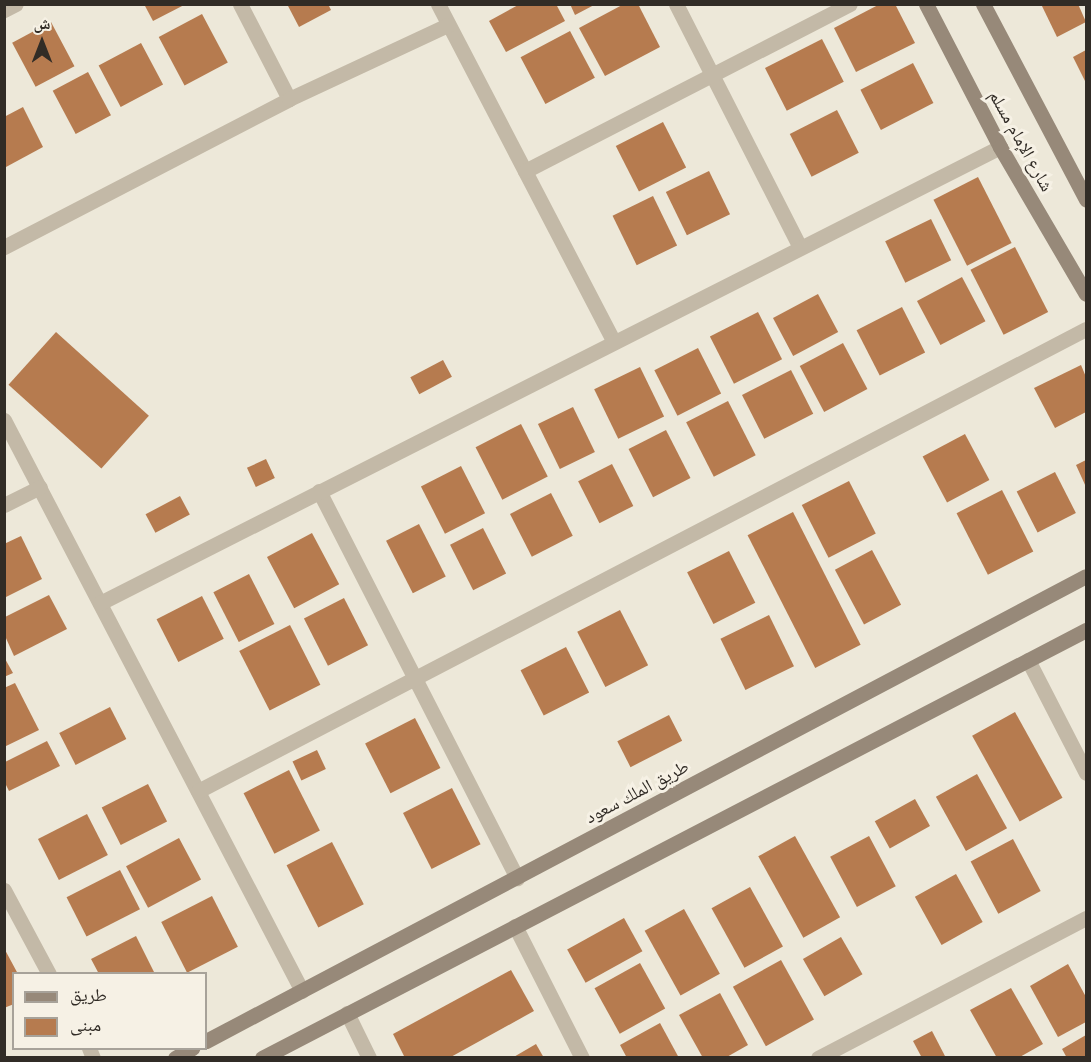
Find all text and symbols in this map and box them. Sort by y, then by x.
north arrow [12,12,72,72]
text: ش [34,14,50,33]
street label: شارع الإمام مسلم [984,87,1058,195]
street label: طريق الملك سعود [582,756,692,828]
legend [12,972,207,1050]
text: طريق [70,984,107,1005]
text: مبنى [70,1014,101,1035]

